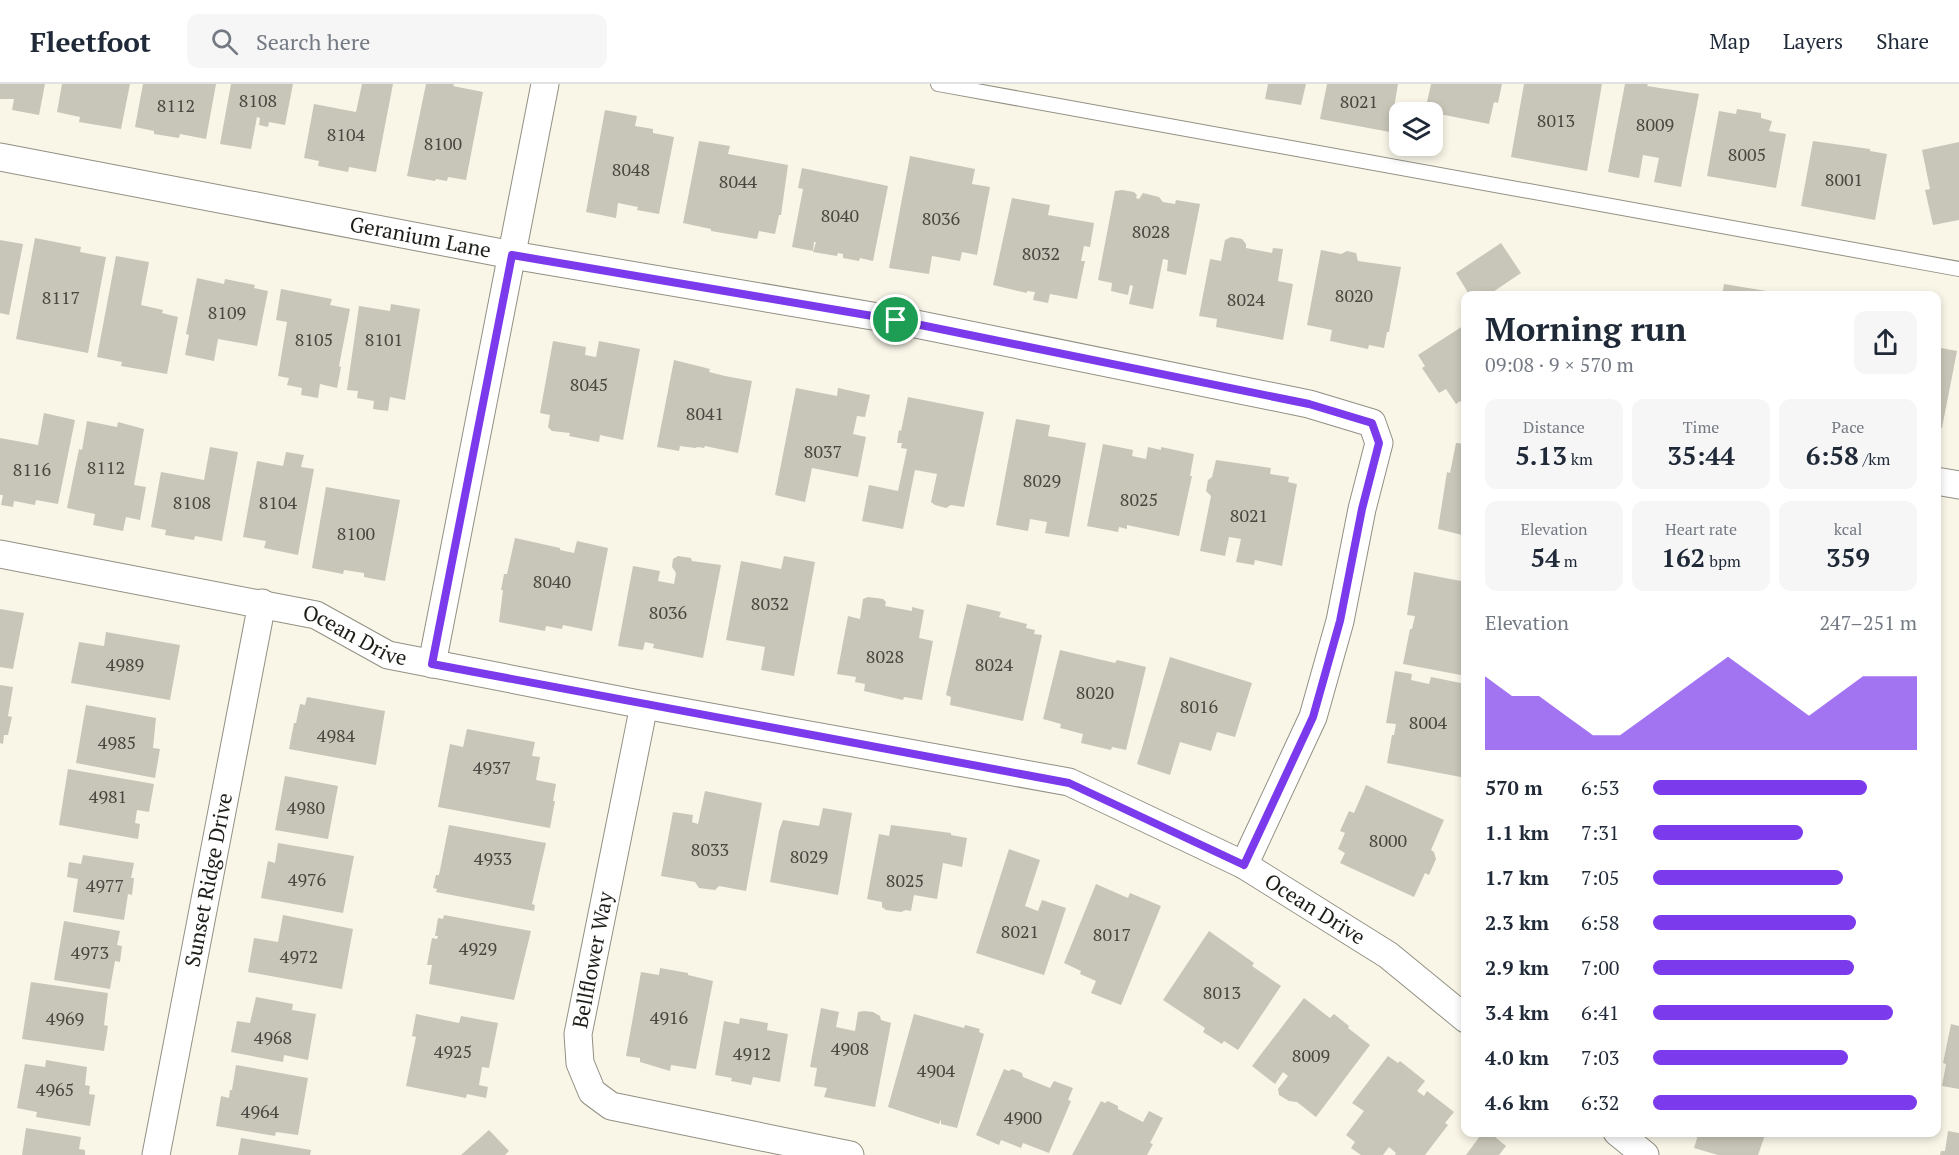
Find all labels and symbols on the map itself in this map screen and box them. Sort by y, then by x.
house number: 8108 [239,88,277,112]
house number: 8021 [1340,89,1378,113]
house number: 8112 [157,93,195,117]
house number: 8013 [1537,108,1575,132]
house number: 8009 [1636,112,1674,136]
house number: 8104 [327,122,366,146]
house number: 8100 [424,131,462,155]
house number: 8005 [1728,142,1766,166]
house number: 8048 [612,157,650,181]
house number: 8001 [1825,167,1863,191]
house number: 8044 [719,169,758,193]
house number: 8040 [821,203,859,227]
house number: 8036 [922,206,961,230]
street label: Geranium Lane [348,209,493,264]
house number: 8028 [1132,219,1170,243]
house number: 8032 [1022,241,1060,265]
house number: 8020 [1335,283,1373,307]
house number: 8117 [42,285,80,309]
house number: 8024 [1227,287,1266,311]
pin [870,294,921,345]
house number: 8109 [208,300,246,324]
house number: 8105 [295,327,333,351]
house number: 8101 [365,327,403,351]
house number: 8045 [570,372,608,396]
house number: 8041 [686,401,724,425]
house number: 8037 [804,439,842,463]
house number: 8112 [87,455,125,479]
house number: 8116 [13,457,52,481]
house number: 8029 [1023,468,1061,492]
house number: 8025 [1120,487,1158,511]
house number: 8108 [173,490,211,514]
house number: 8104 [259,490,298,514]
house number: 8021 [1230,503,1268,527]
house number: 8100 [337,521,375,545]
house number: 8040 [533,569,571,593]
house number: 8032 [751,591,789,615]
street label: Ocean Drive [301,598,409,671]
house number: 8036 [649,600,688,624]
house number: 8028 [866,644,904,668]
house number: 4989 [106,652,144,676]
house number: 8024 [975,652,1014,676]
house number: 8020 [1076,680,1114,704]
house number: 8016 [1180,694,1219,718]
house number: 8004 [1409,710,1448,734]
house number: 4984 [317,723,356,747]
house number: 4985 [98,730,136,754]
house number: 4937 [473,755,511,779]
house number: 4981 [89,784,127,808]
street label: Sunset Ridge Drive [177,790,238,969]
house number: 4980 [287,795,325,819]
house number: 8000 [1369,828,1407,852]
house number: 8033 [691,837,729,861]
house number: 8029 [790,844,828,868]
house number: 4933 [474,846,512,870]
street label: Ocean Drive [1260,866,1371,950]
house number: 4976 [288,867,327,891]
house number: 8025 [886,868,924,892]
house number: 4977 [86,873,124,897]
street label: Bellflower Way [565,889,619,1030]
house number: 8021 [1001,919,1039,943]
house number: 8017 [1093,922,1131,946]
house number: 4929 [459,936,497,960]
house number: 4973 [71,940,109,964]
house number: 4972 [280,944,318,968]
house number: 8013 [1203,980,1241,1004]
house number: 4916 [650,1005,689,1029]
house number: 4969 [46,1006,84,1030]
house number: 4968 [254,1025,292,1049]
house number: 4908 [831,1036,869,1060]
house number: 4925 [434,1039,472,1063]
house number: 4912 [733,1041,771,1065]
house number: 8009 [1292,1043,1330,1067]
house number: 4904 [917,1058,956,1082]
house number: 4965 [36,1077,74,1101]
house number: 4964 [241,1099,280,1123]
house number: 4900 [1004,1105,1042,1129]

